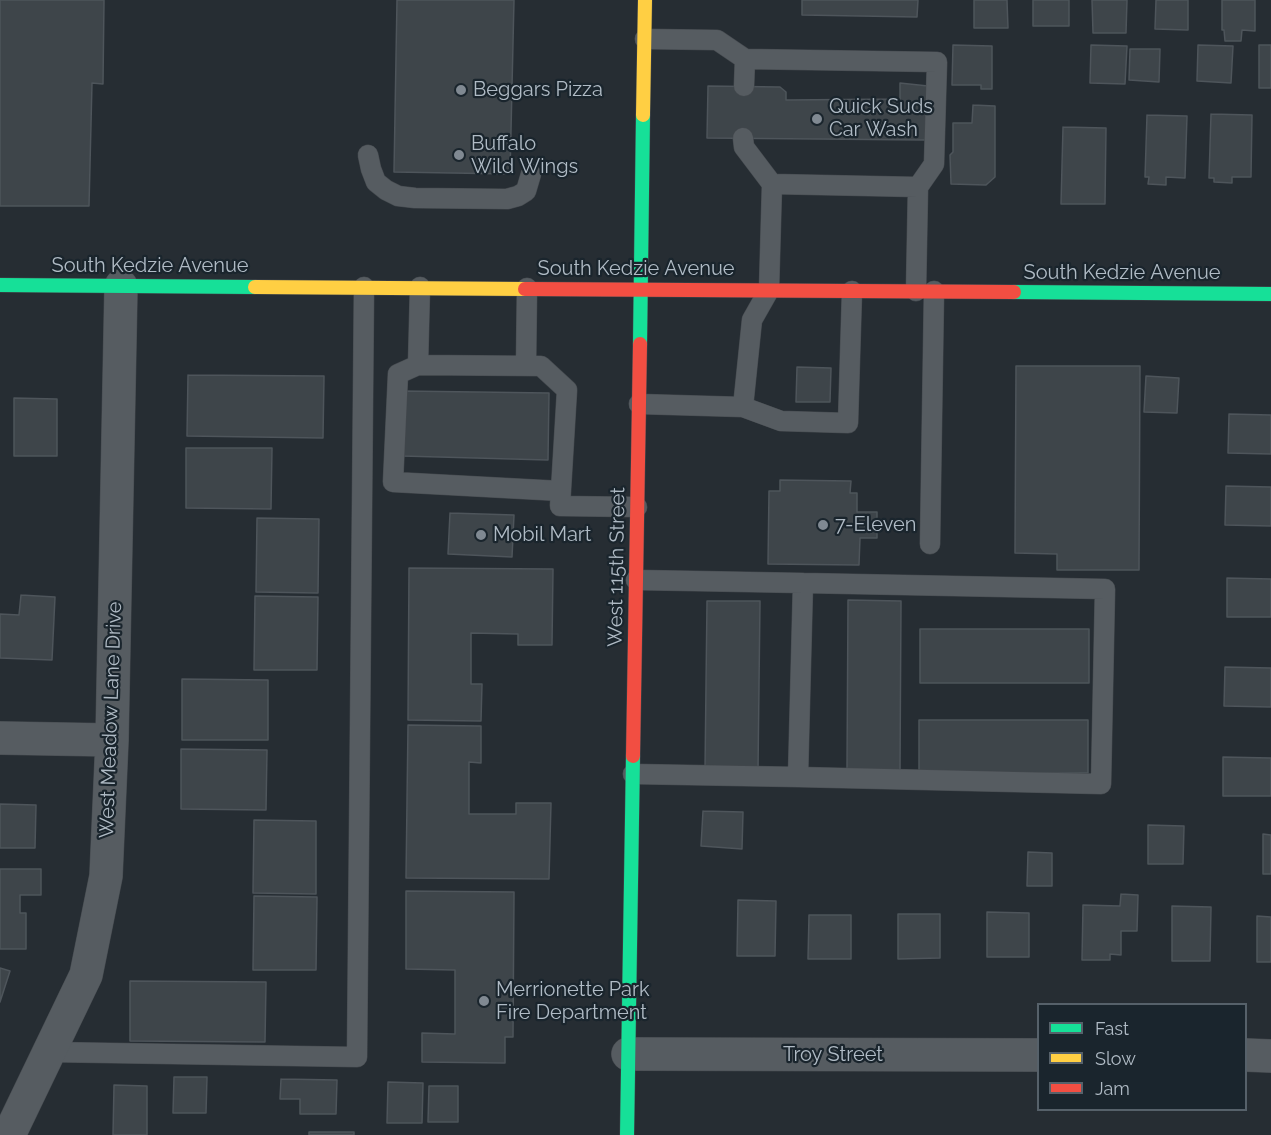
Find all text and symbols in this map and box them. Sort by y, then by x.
place label: Beggars Pizza [473,78,603,102]
marker: Beggars Pizza [454,83,468,97]
place label: Quick Suds Car Wash [829,95,933,142]
marker: Quick Suds Car Wash [810,112,824,126]
place label: Buffalo Wild Wings [471,132,578,179]
marker: Buffalo Wild Wings [452,148,466,162]
street label: South Kedzie Avenue [51,254,249,278]
street label: South Kedzie Avenue [537,257,735,281]
street label: South Kedzie Avenue [1023,261,1221,285]
street label: West 115th Street [604,487,630,647]
place label: 7-Eleven [835,513,916,537]
marker: 7-Eleven [816,518,830,532]
place label: Mobil Mart [493,523,592,547]
marker: Mobil Mart [474,528,488,542]
street label: West Meadow Lane Drive [95,601,127,839]
place label: Merrionette Park Fire Department [496,978,650,1025]
marker: Merrionette Park Fire Department [477,994,491,1008]
legend [1037,1003,1247,1111]
text: Fast [1095,1018,1129,1039]
street label: Troy Street [783,1043,883,1067]
text: Slow [1095,1048,1136,1069]
text: Jam [1095,1078,1130,1099]

